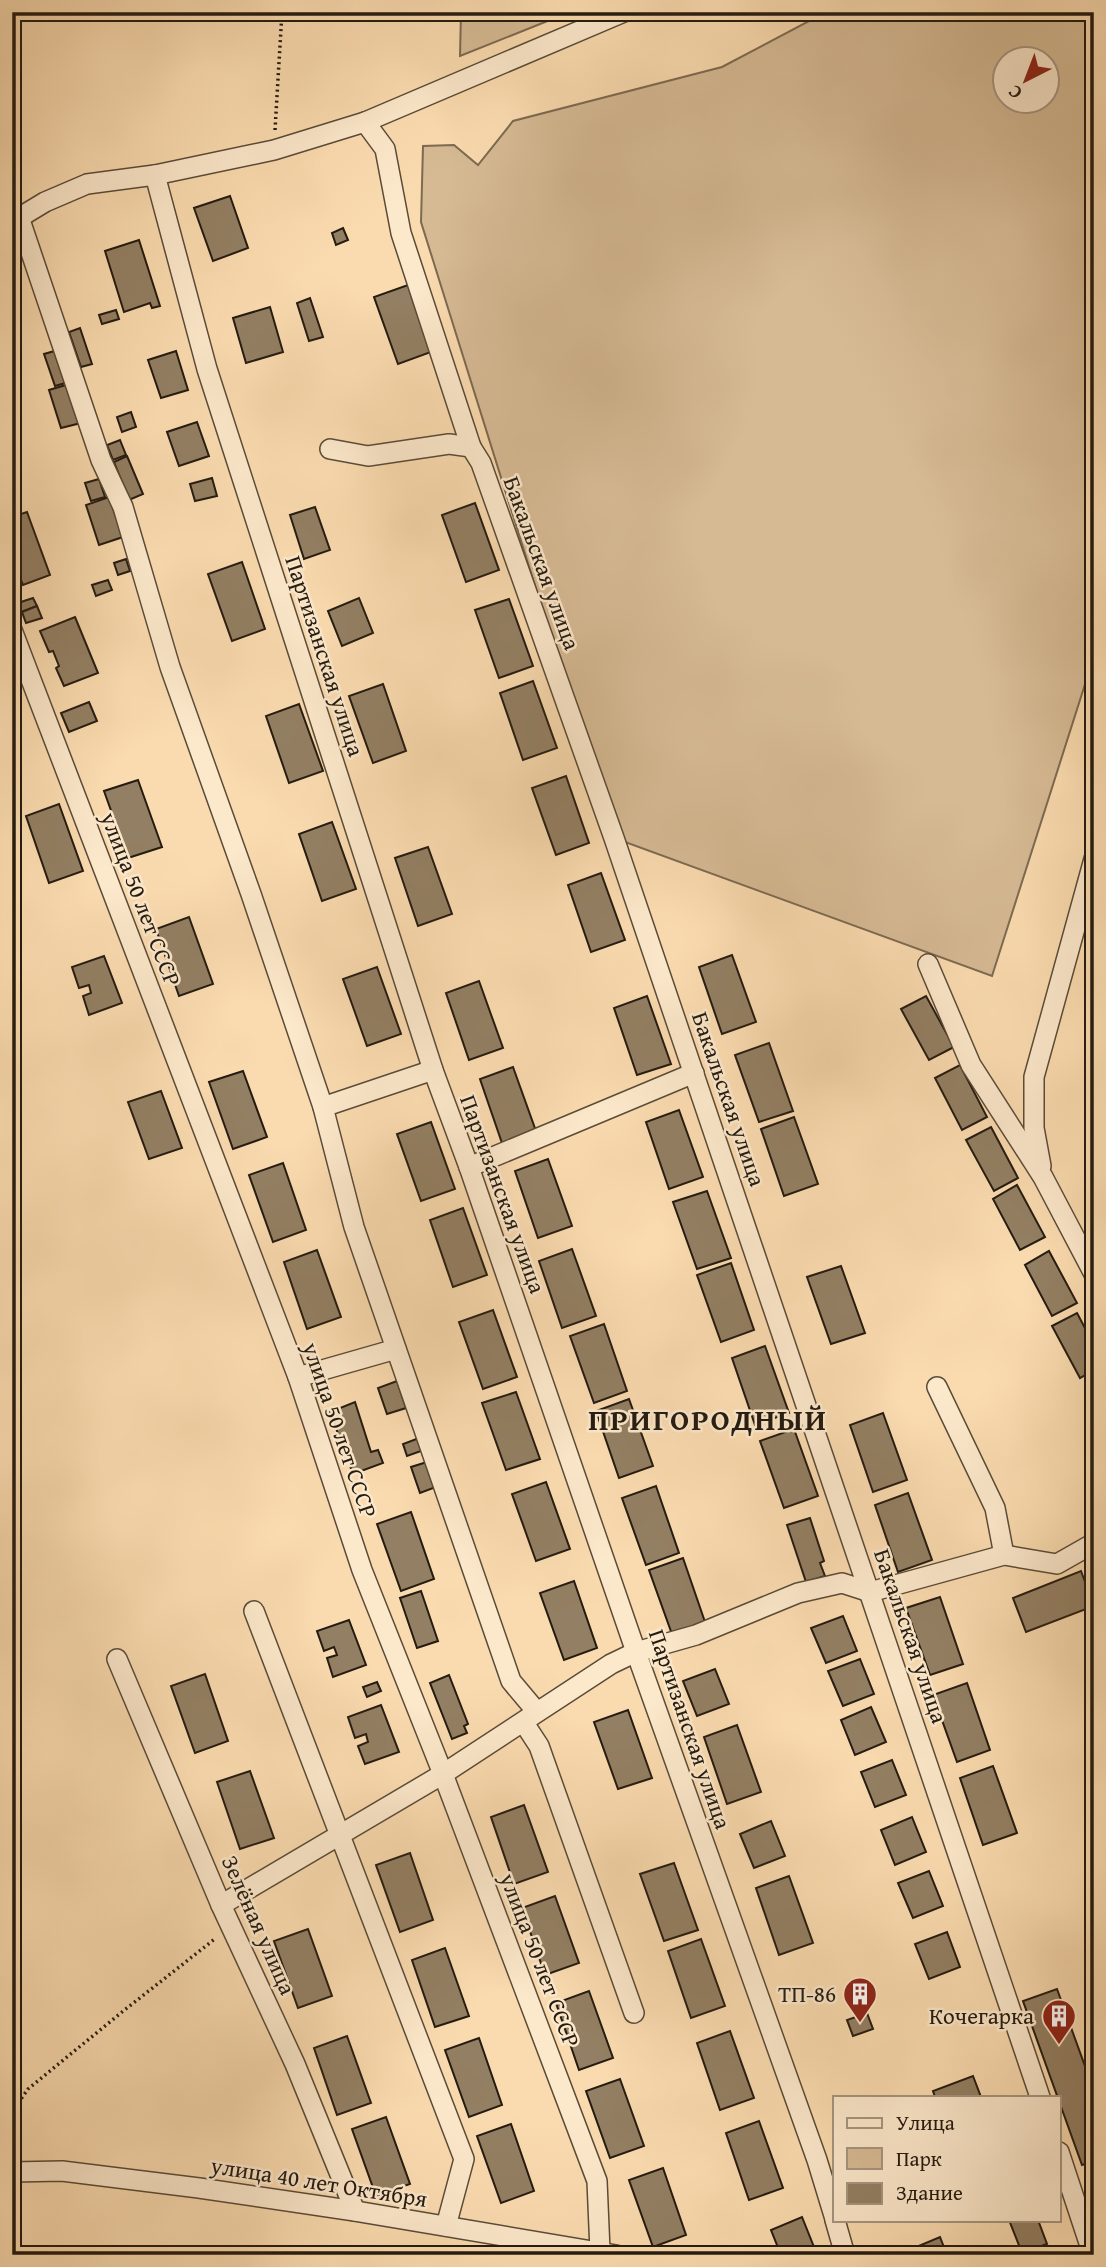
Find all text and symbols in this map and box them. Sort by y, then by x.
north arrow [990,46,1060,116]
text: С [1001,78,1028,107]
street label: Бакальская улица [496,471,589,654]
street label: Партизанская улица [277,551,374,760]
street label: улица 50 лет СССР [93,806,190,991]
street label: Бакальская улица [684,1007,775,1191]
street label: Партизанская улица [452,1090,555,1298]
street label: улица 50 лет СССР [295,1337,386,1522]
district label: ПРИГОРОДНЫЙ [588,1397,828,1441]
street label: Бакальская улица [866,1544,957,1728]
street label: Партизанская улица [641,1625,740,1833]
street label: Зелёная улица [214,1850,305,2000]
street label: улица 50 лет СССР [492,1867,589,2052]
building icon: ТП-86 [841,1975,879,2024]
place label: ТП-86 [778,1977,836,2010]
building icon: Кочегарка [1040,1997,1078,2046]
place label: Кочегарка [929,1999,1034,2032]
legend [833,2096,1060,2222]
text: Улица [896,2107,955,2138]
text: Парк [896,2143,942,2174]
street label: улица 40 лет Октября [208,2148,430,2215]
text: Здание [896,2177,963,2208]

